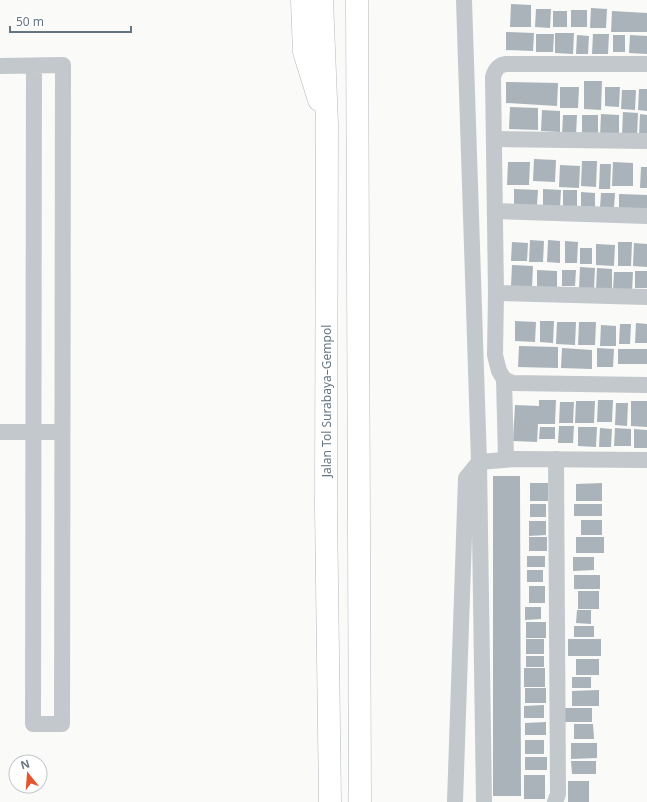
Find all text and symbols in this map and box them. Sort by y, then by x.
scale bar [10,8,131,34]
text: 50 m [16,13,44,30]
street label: Jalan Tol Surabaya–Gempol [318,325,335,478]
north arrow [8,754,48,794]
text: N [18,755,31,772]

